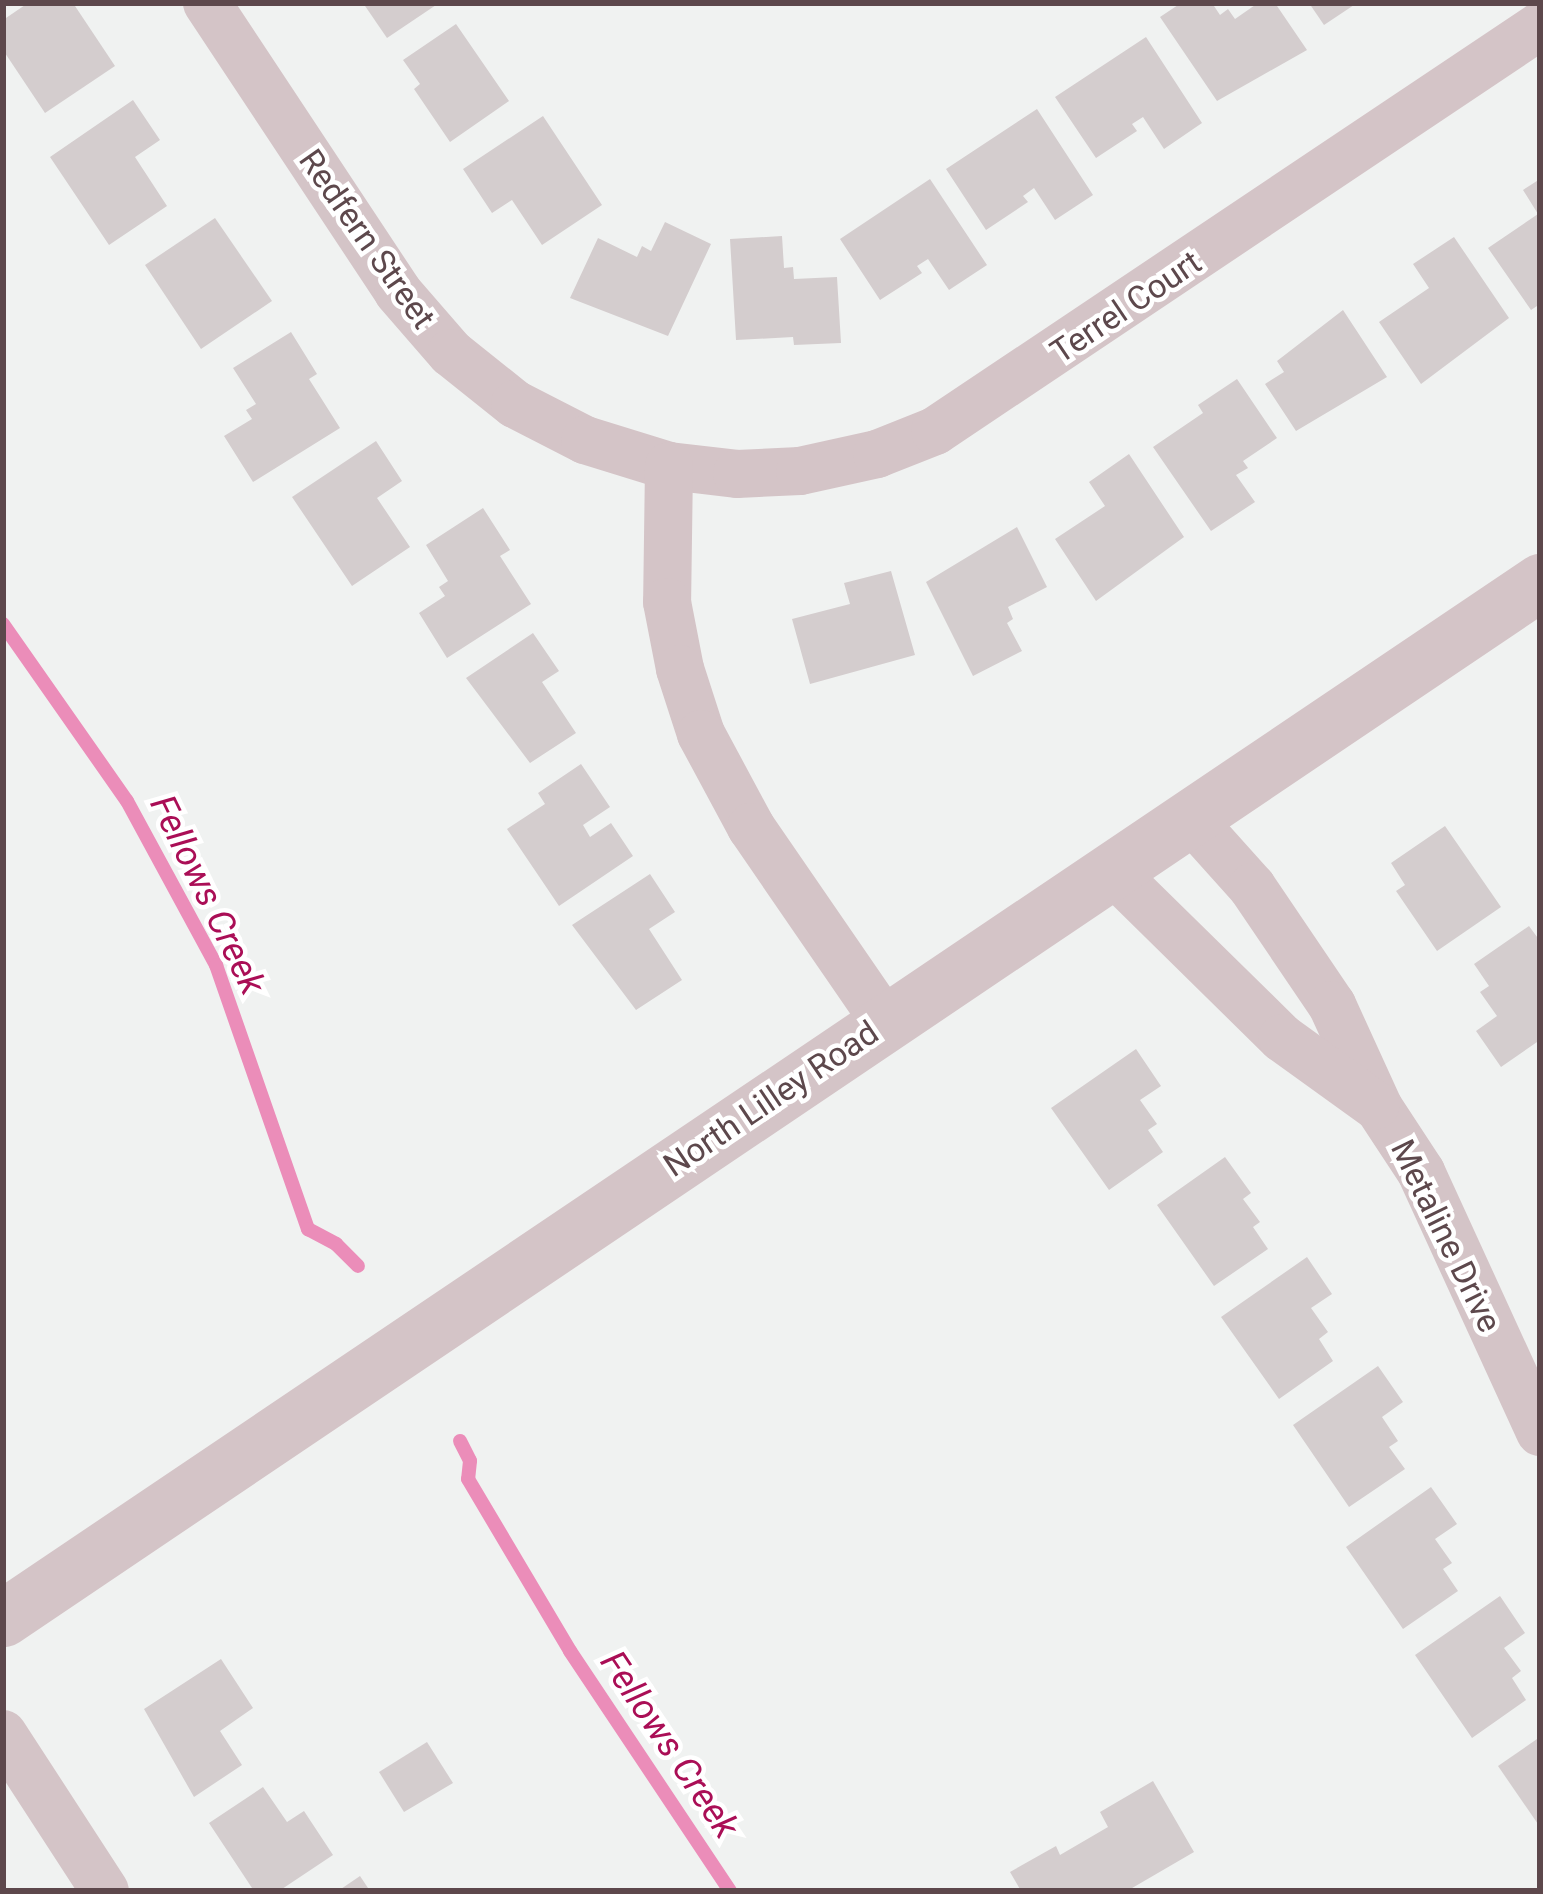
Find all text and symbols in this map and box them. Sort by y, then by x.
street label: Redfern Street [291,142,443,336]
street label: Terrel Court [1043,242,1209,372]
water label: Fellows Creek [140,788,274,1002]
street label: North Lilley Road [656,1013,886,1185]
street label: Metaline Drive [1382,1133,1510,1339]
water label: Fellows Creek [591,1643,747,1847]

